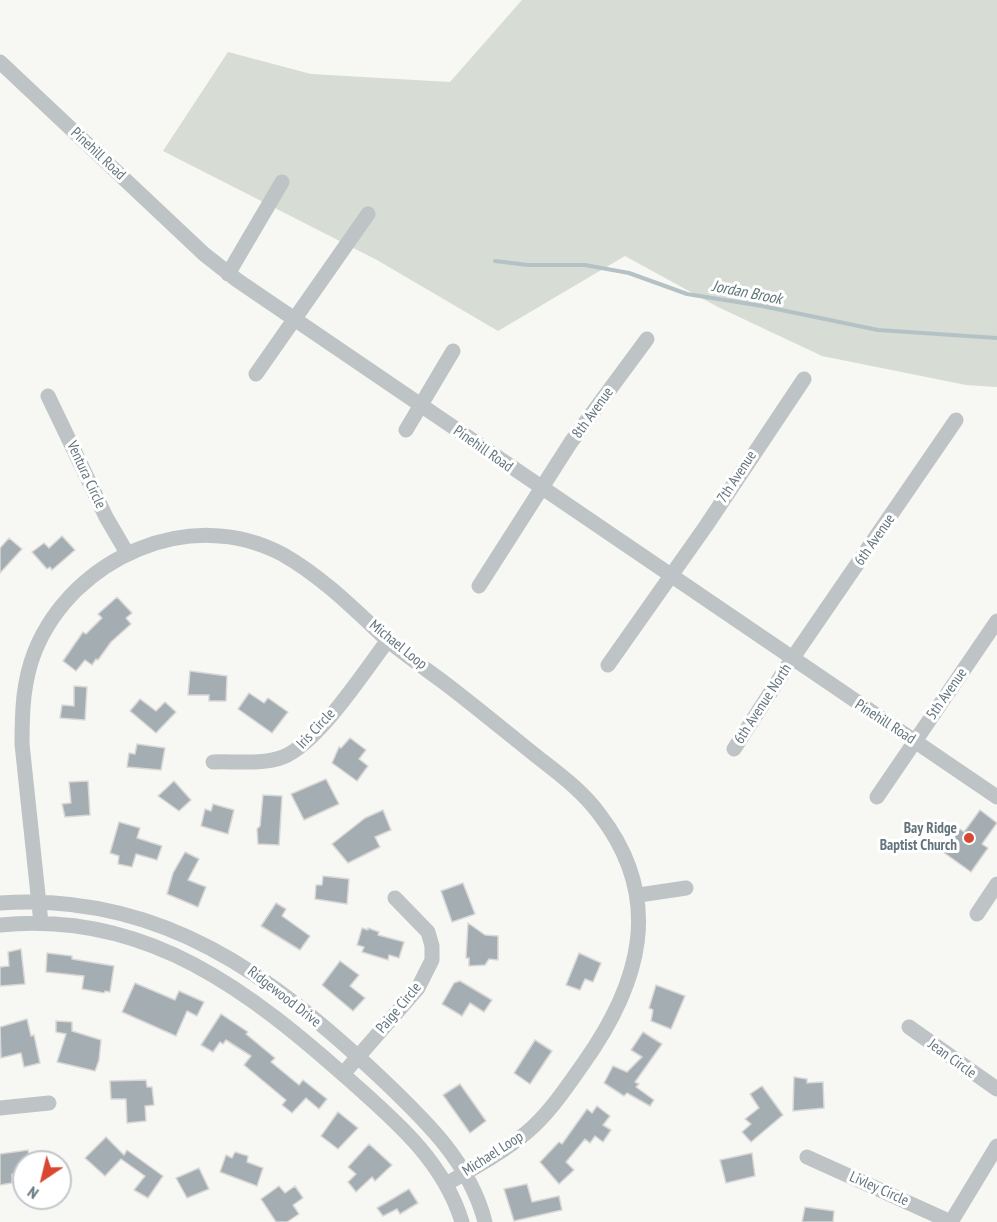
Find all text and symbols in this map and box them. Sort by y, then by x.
street label: Pinehill Road [67,124,129,184]
water label: Jordan Brook [710,277,784,309]
street label: 8th Avenue [568,384,618,442]
street label: Pinehill Road [450,422,516,476]
street label: Ventura Circle [63,438,109,512]
street label: 7th Avenue [714,448,760,506]
street label: 6th Avenue [851,511,899,569]
street label: Michael Loop [366,616,430,674]
street label: 6th Avenue North [731,661,795,747]
street label: 5th Avenue [923,665,971,723]
street label: Pinehill Road [851,696,919,748]
street label: Iris Circle [293,705,339,753]
place label: Bay Ridge Baptist Church [880,820,957,855]
marker: Bay Ridge Baptist Church [962,831,976,845]
street label: Ridgewood Drive [244,963,324,1031]
street label: Paige Circle [373,979,425,1037]
street label: Jean Circle [925,1036,979,1082]
street label: Michael Loop [459,1128,527,1180]
north arrow [12,1150,72,1210]
street label: Livley Circle [847,1168,911,1210]
text: N [24,1182,42,1204]

